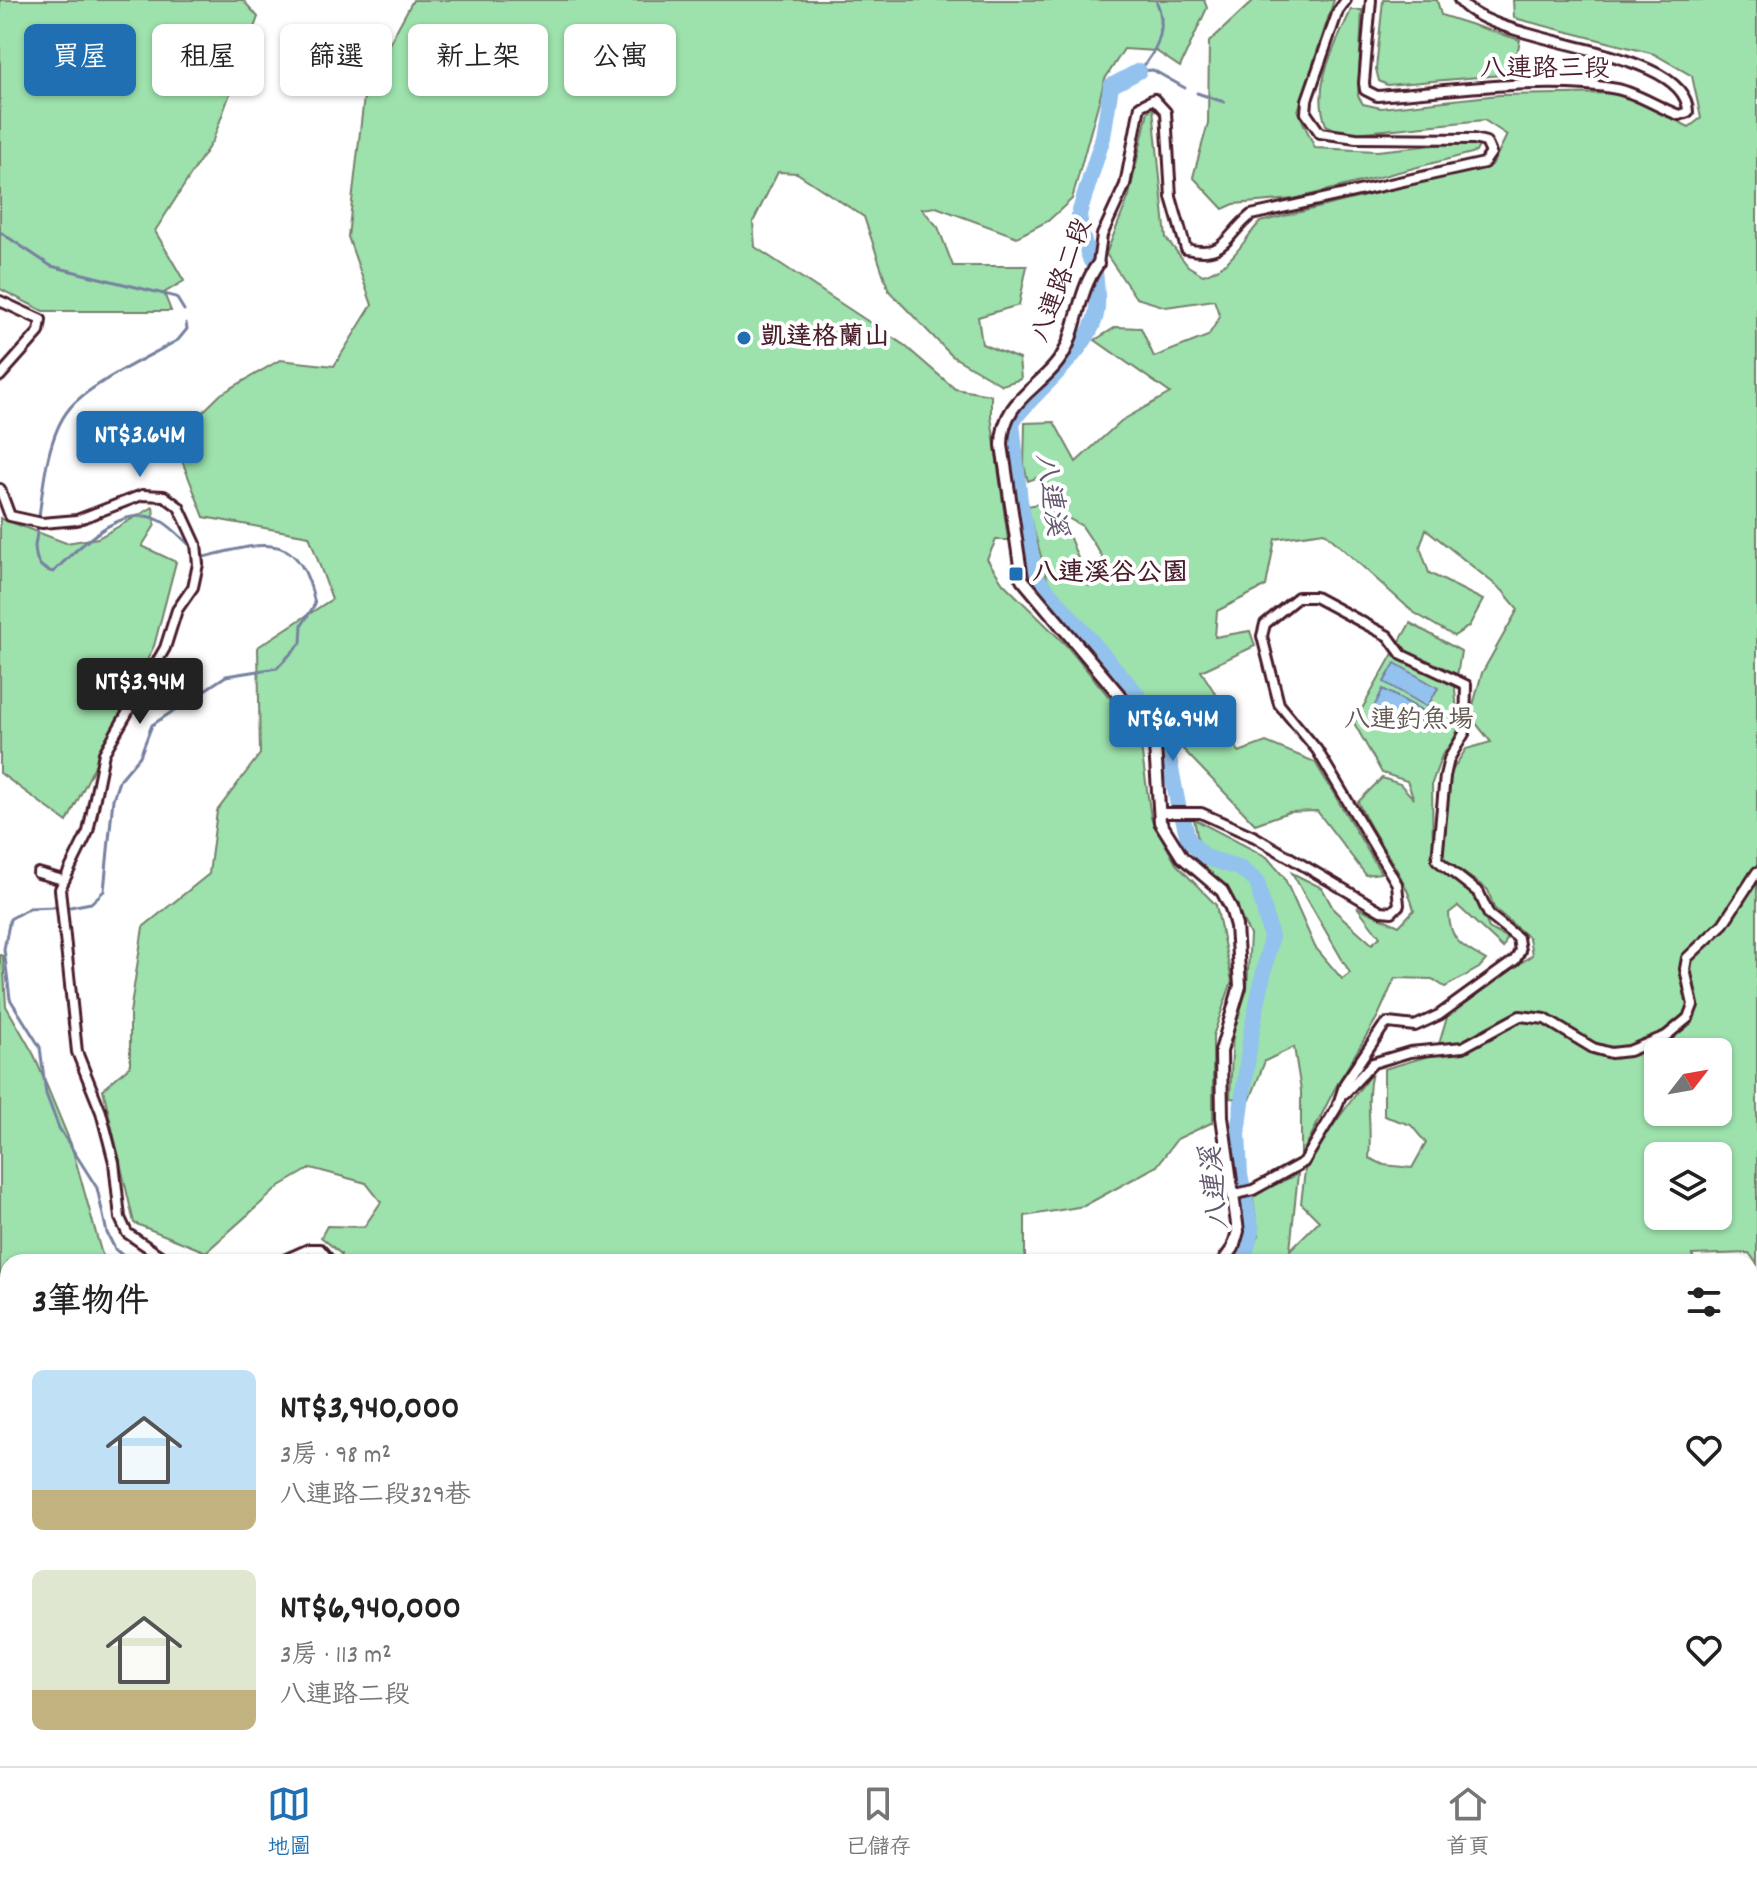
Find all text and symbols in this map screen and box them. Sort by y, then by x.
chip: 買屋 [24,24,136,96]
chip: 租屋 [152,24,264,96]
chip: 篩選 [280,24,392,96]
chip: 新上架 [408,24,548,96]
chip: 公寓 [564,24,676,96]
street label: 八連路三段 [1480,52,1610,89]
street label: 八連路二段 [1023,214,1103,348]
place label: 凱達格蘭山 [760,320,890,357]
marker: 凱達格蘭山 [735,329,753,347]
pin: NT$3.64M [57,411,223,479]
text: NT$3.64M [94,418,186,455]
water label: 八連溪 [1022,450,1075,542]
place label: 八連溪谷公園 [1032,556,1188,593]
marker: 八連溪谷公園 [1007,565,1025,583]
pin: NT$3.94M [57,658,223,726]
text: NT$3.94M [95,665,185,702]
pin: NT$6.94M [1090,695,1256,763]
text: NT$6.94M [1127,702,1219,739]
park label: 八連釣魚場 [1344,703,1474,740]
north arrow [1644,1038,1732,1126]
map controls [1644,1038,1732,1230]
water label: 八連溪 [1194,1142,1242,1232]
button: layers [1644,1142,1732,1230]
text: 3筆物件 [32,1280,149,1329]
icon: filters [1682,1280,1726,1324]
text: NT$3,940,000 [280,1386,459,1435]
icon: home [96,1402,192,1498]
icon: heart [1682,1428,1726,1472]
text: 3房 · 98 m² [280,1438,391,1475]
text: 八連路二段329巷 [280,1478,471,1515]
text: NT$6,940,000 [280,1586,461,1635]
icon: home [96,1602,192,1698]
icon: heart [1682,1628,1726,1672]
text: 3房 · 113 m² [280,1638,392,1675]
text: 八連路二段 [280,1678,410,1715]
tab: 地圖 [267,1782,311,1864]
tab: 已儲存 [845,1782,912,1864]
tab: 首頁 [1446,1782,1490,1864]

